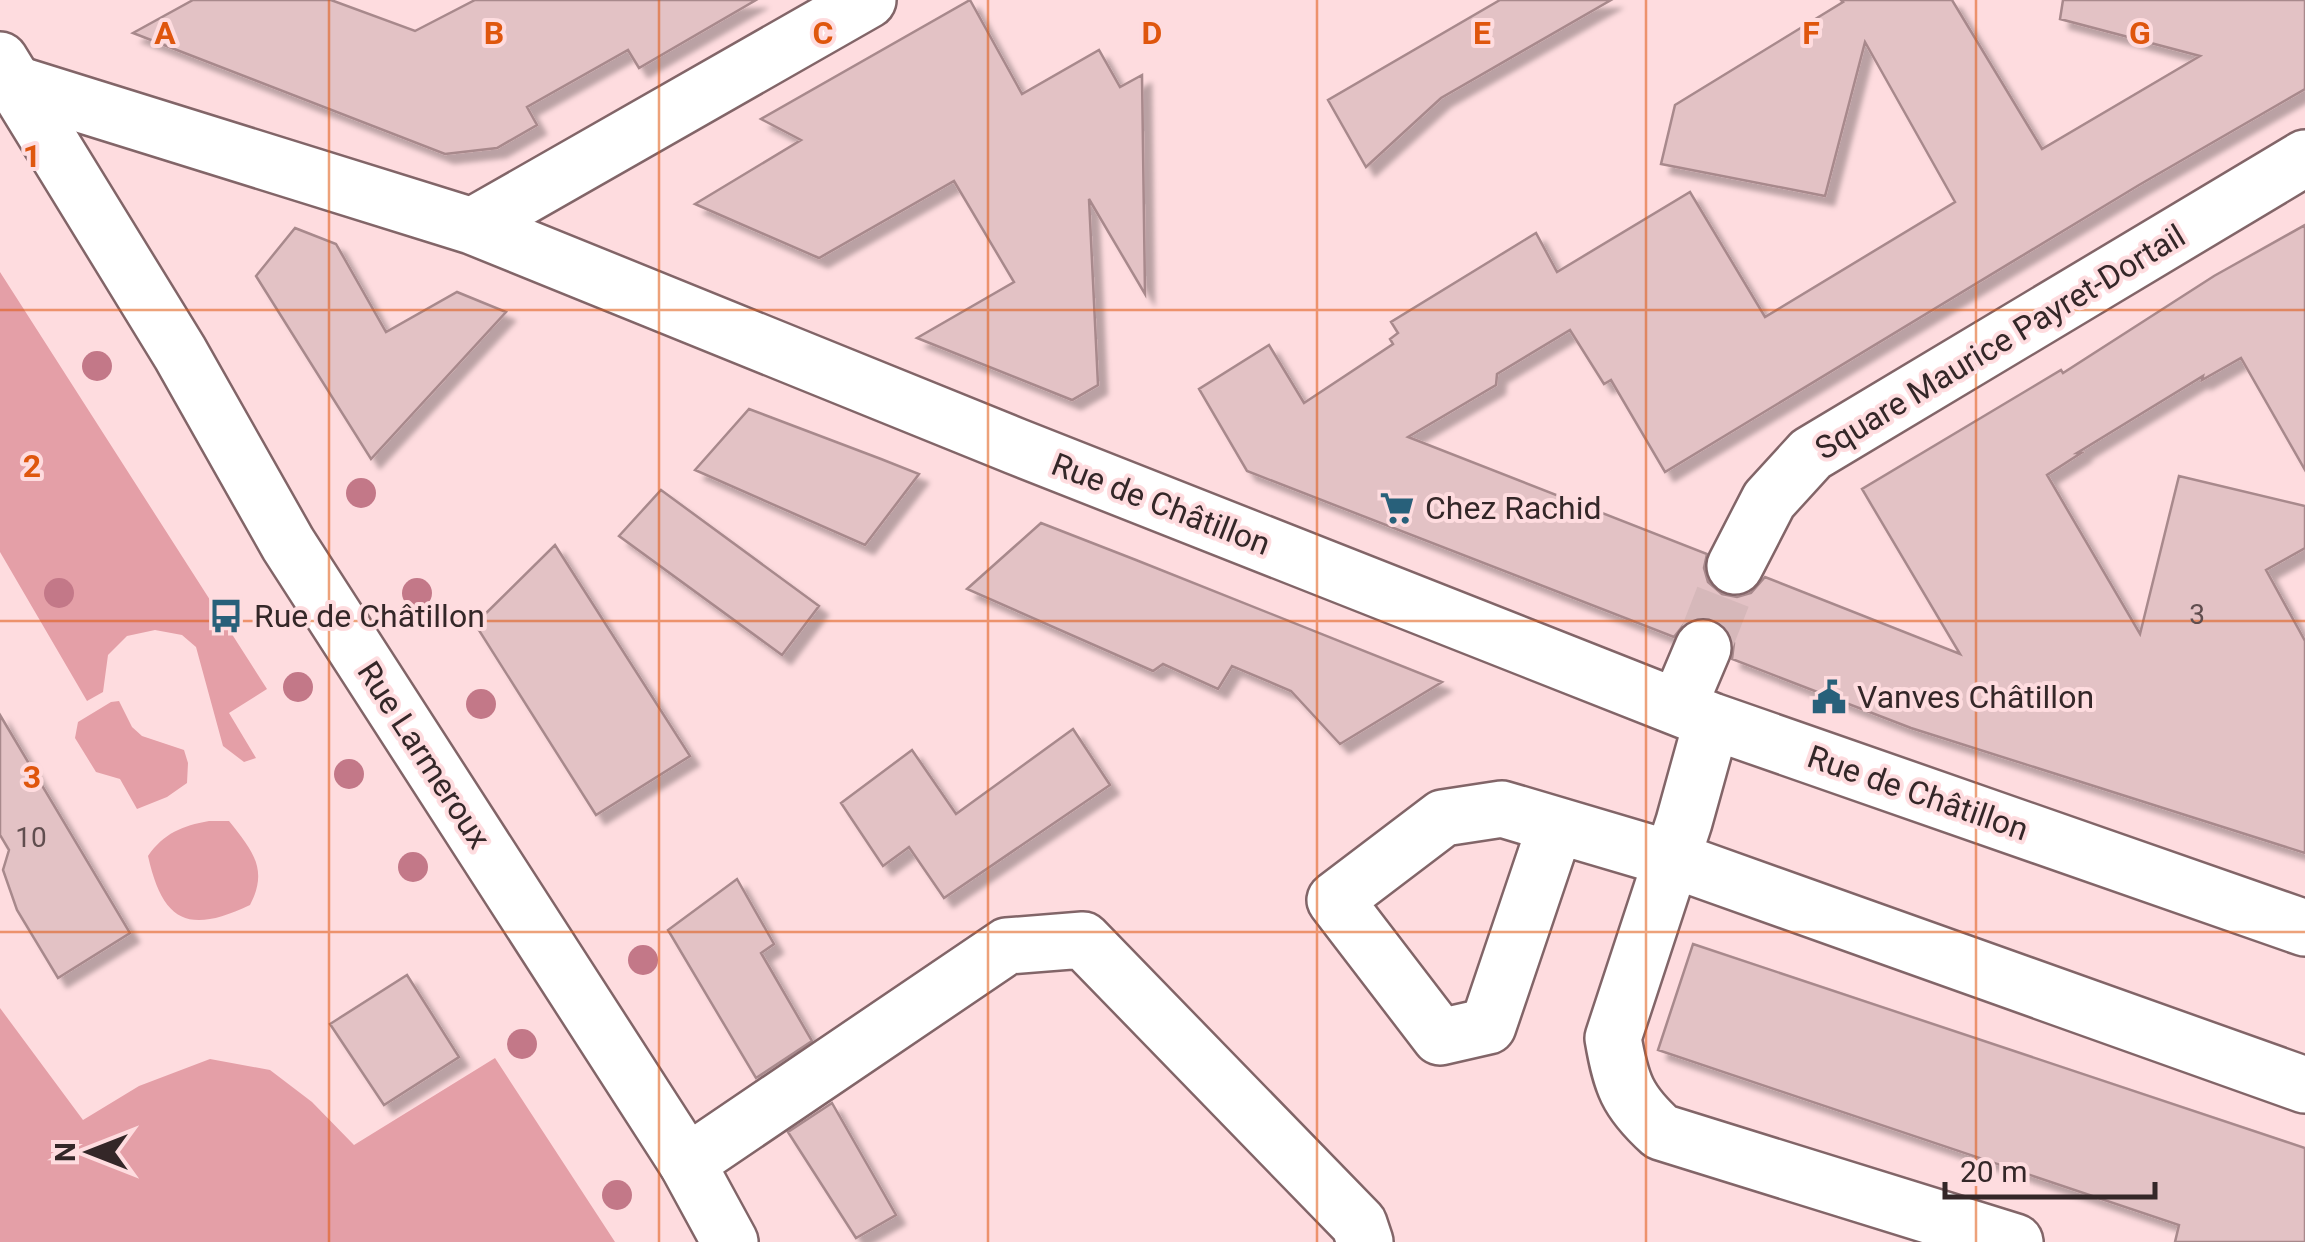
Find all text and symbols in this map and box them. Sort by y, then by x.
text: A [154,14,176,52]
text: B [484,14,504,52]
text: C [813,14,833,52]
text: D [1142,14,1162,52]
text: E [1473,14,1491,52]
text: F [1802,14,1820,52]
text: G [2129,14,2151,52]
text: 1 [23,137,41,175]
street label: Square Maurice Payret-Dortail [1808,216,2192,468]
street label: Rue de Châtillon [1046,445,1276,563]
text: 2 [23,447,41,485]
supermarket icon: Chez Rachid [1378,489,1416,527]
place label: Chez Rachid [1425,489,1602,527]
bus stop icon: Rue de Châtillon [207,597,245,635]
place label: Rue de Châtillon [254,597,485,635]
house number: 3 [2189,598,2205,631]
street label: Rue Larmeroux [349,654,499,856]
public building icon: Vanves Châtillon [1810,678,1848,716]
place label: Vanves Châtillon [1857,678,2094,716]
street label: Rue de Châtillon [1803,737,2033,849]
text: 3 [23,758,41,796]
house number: 10 [15,821,47,854]
north arrow [40,1102,140,1202]
scale bar [1945,1137,2155,1199]
text: N [49,1142,82,1162]
text: 20 m [1960,1154,2027,1189]

